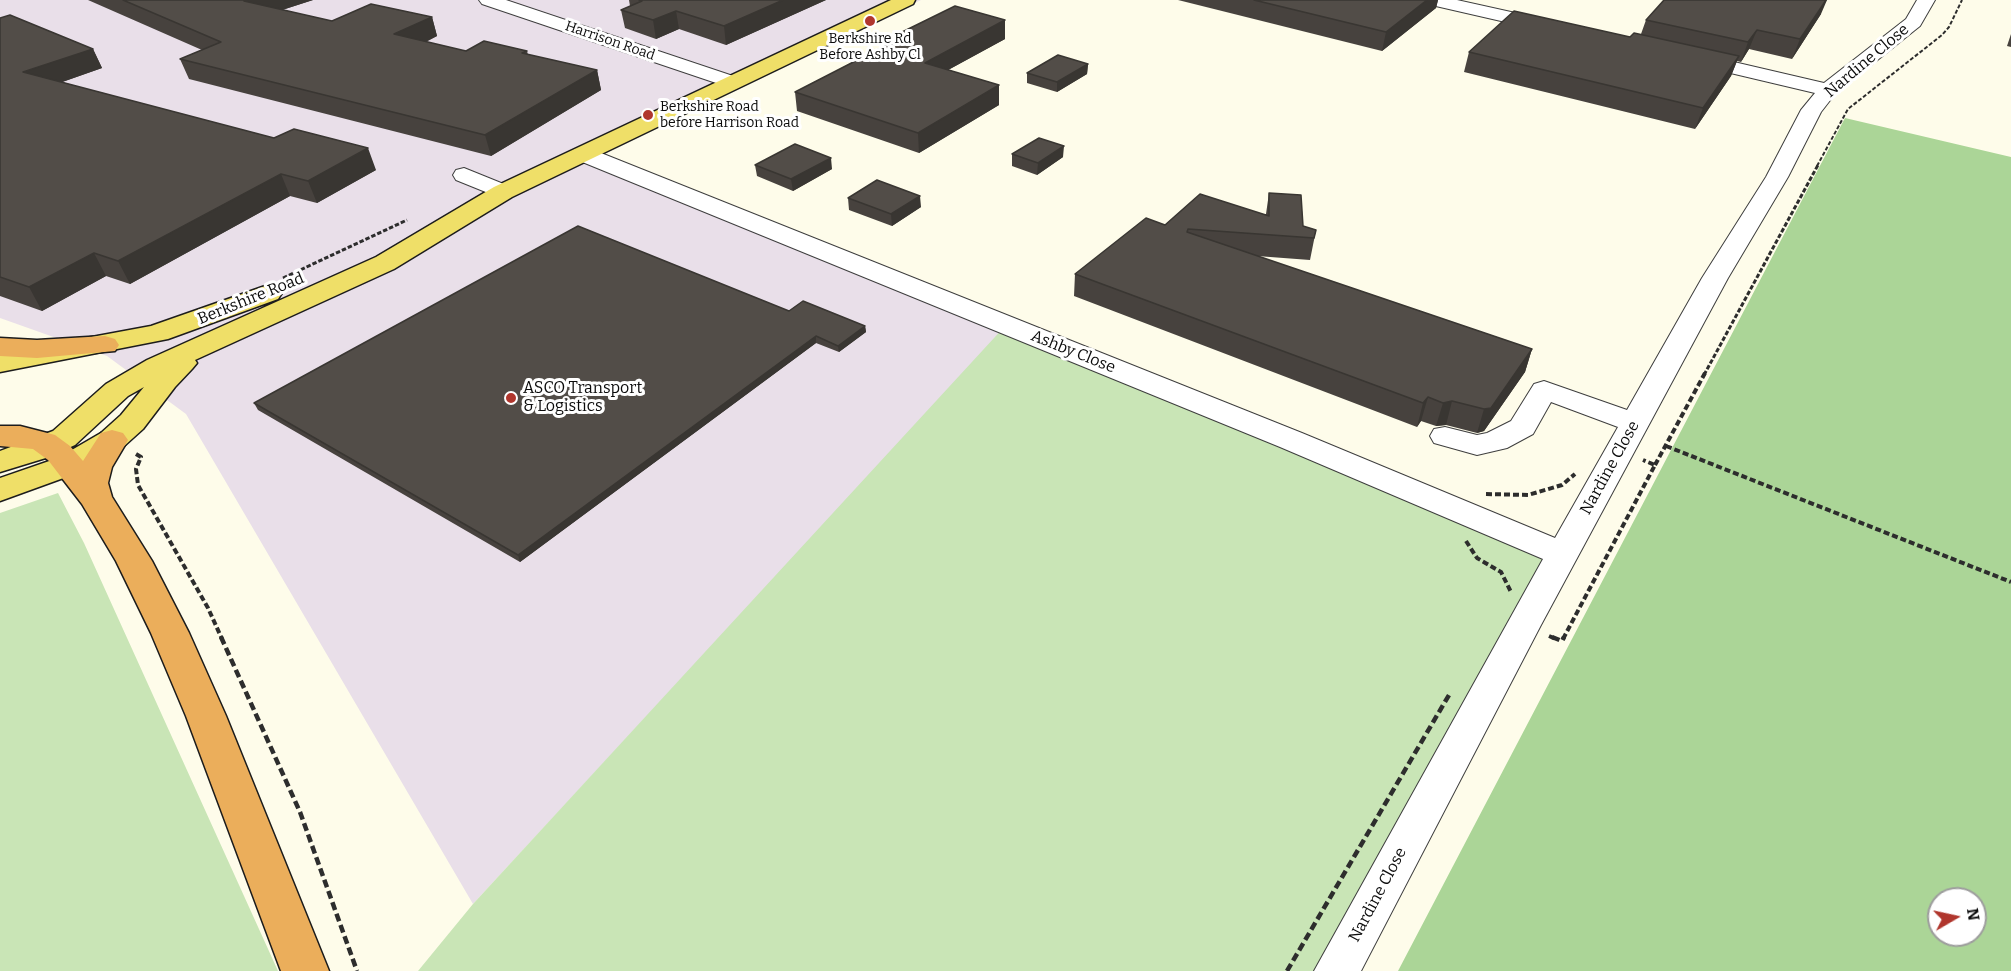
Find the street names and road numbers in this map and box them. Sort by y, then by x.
street label: Harrison Road [563,18,657,64]
street label: Nardine Close [1821,20,1913,102]
street label: Berkshire Road [195,269,307,329]
street label: Ashby Close [1028,326,1118,378]
street label: Nardine Close [1576,418,1644,518]
street label: Nardine Close [1345,844,1411,946]

